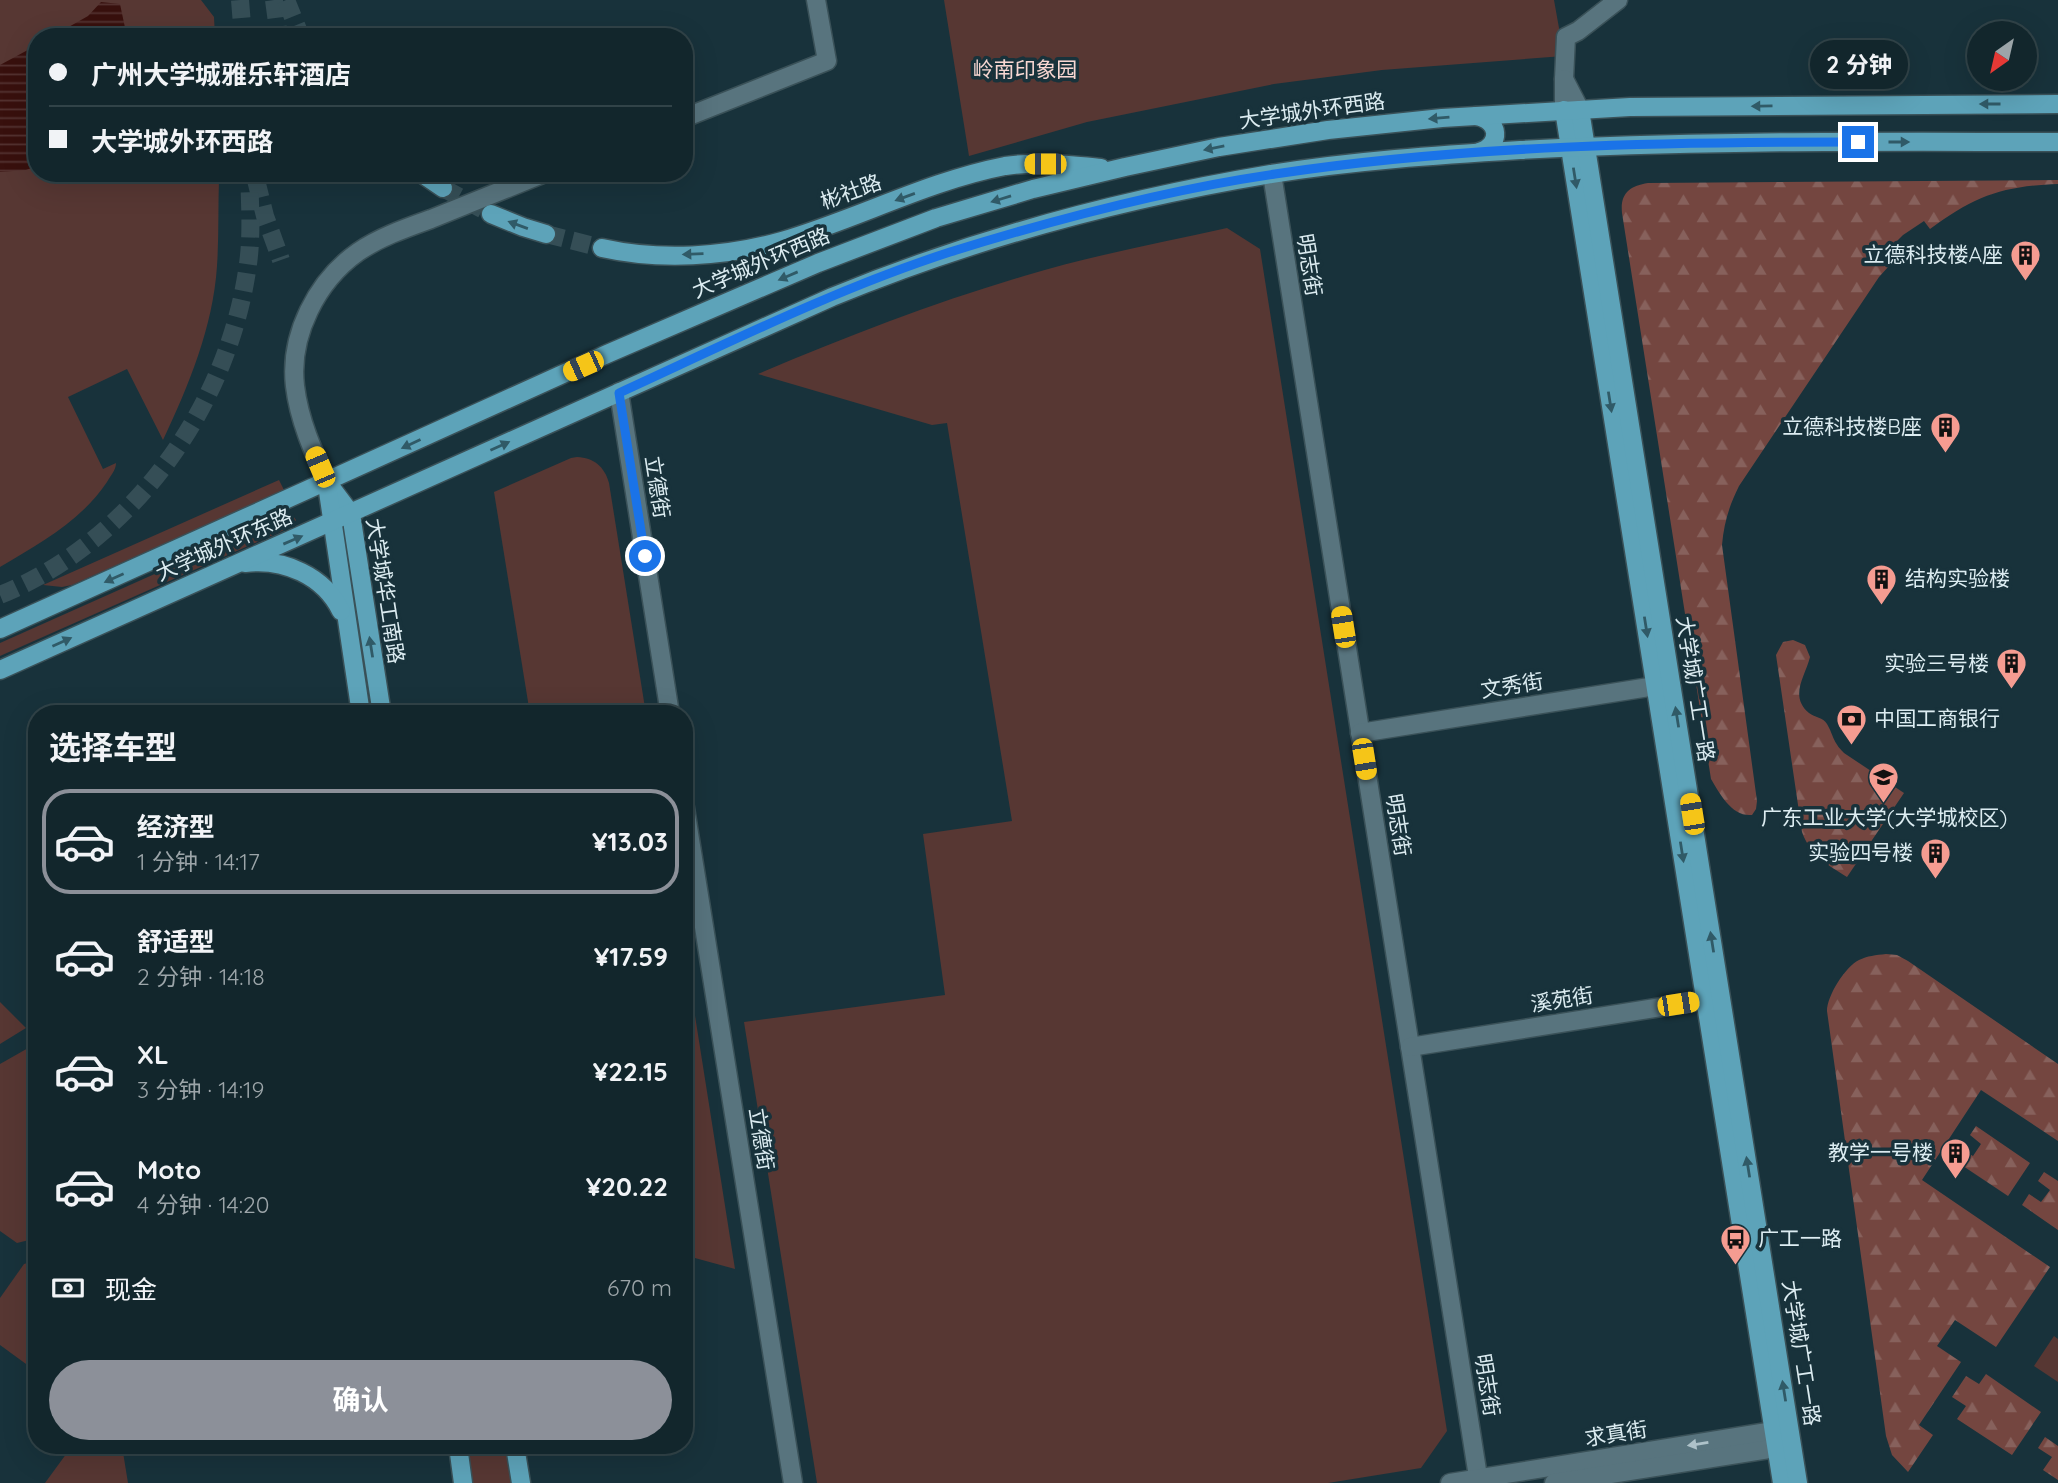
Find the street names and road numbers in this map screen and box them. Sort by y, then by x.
street label: 大学城外环西路 [1237,87,1386,133]
street label: 彬社路 [817,168,885,214]
street label: 大学城外环西路 [688,221,833,303]
street label: 明志街 [1292,232,1328,298]
street label: 立德街 [640,454,676,520]
street label: 大学城外环东路 [151,502,296,586]
street label: 大学城华工南路 [362,516,410,665]
street label: 大学城广工一路 [1672,614,1720,763]
street label: 文秀街 [1479,667,1545,703]
street label: 明志街 [1381,792,1417,858]
street label: 溪苑街 [1529,981,1595,1017]
street label: 立德街 [744,1106,780,1172]
street label: 大学城广工一路 [1778,1278,1826,1427]
street label: 明志街 [1470,1352,1506,1418]
street label: 求真街 [1583,1415,1649,1451]

